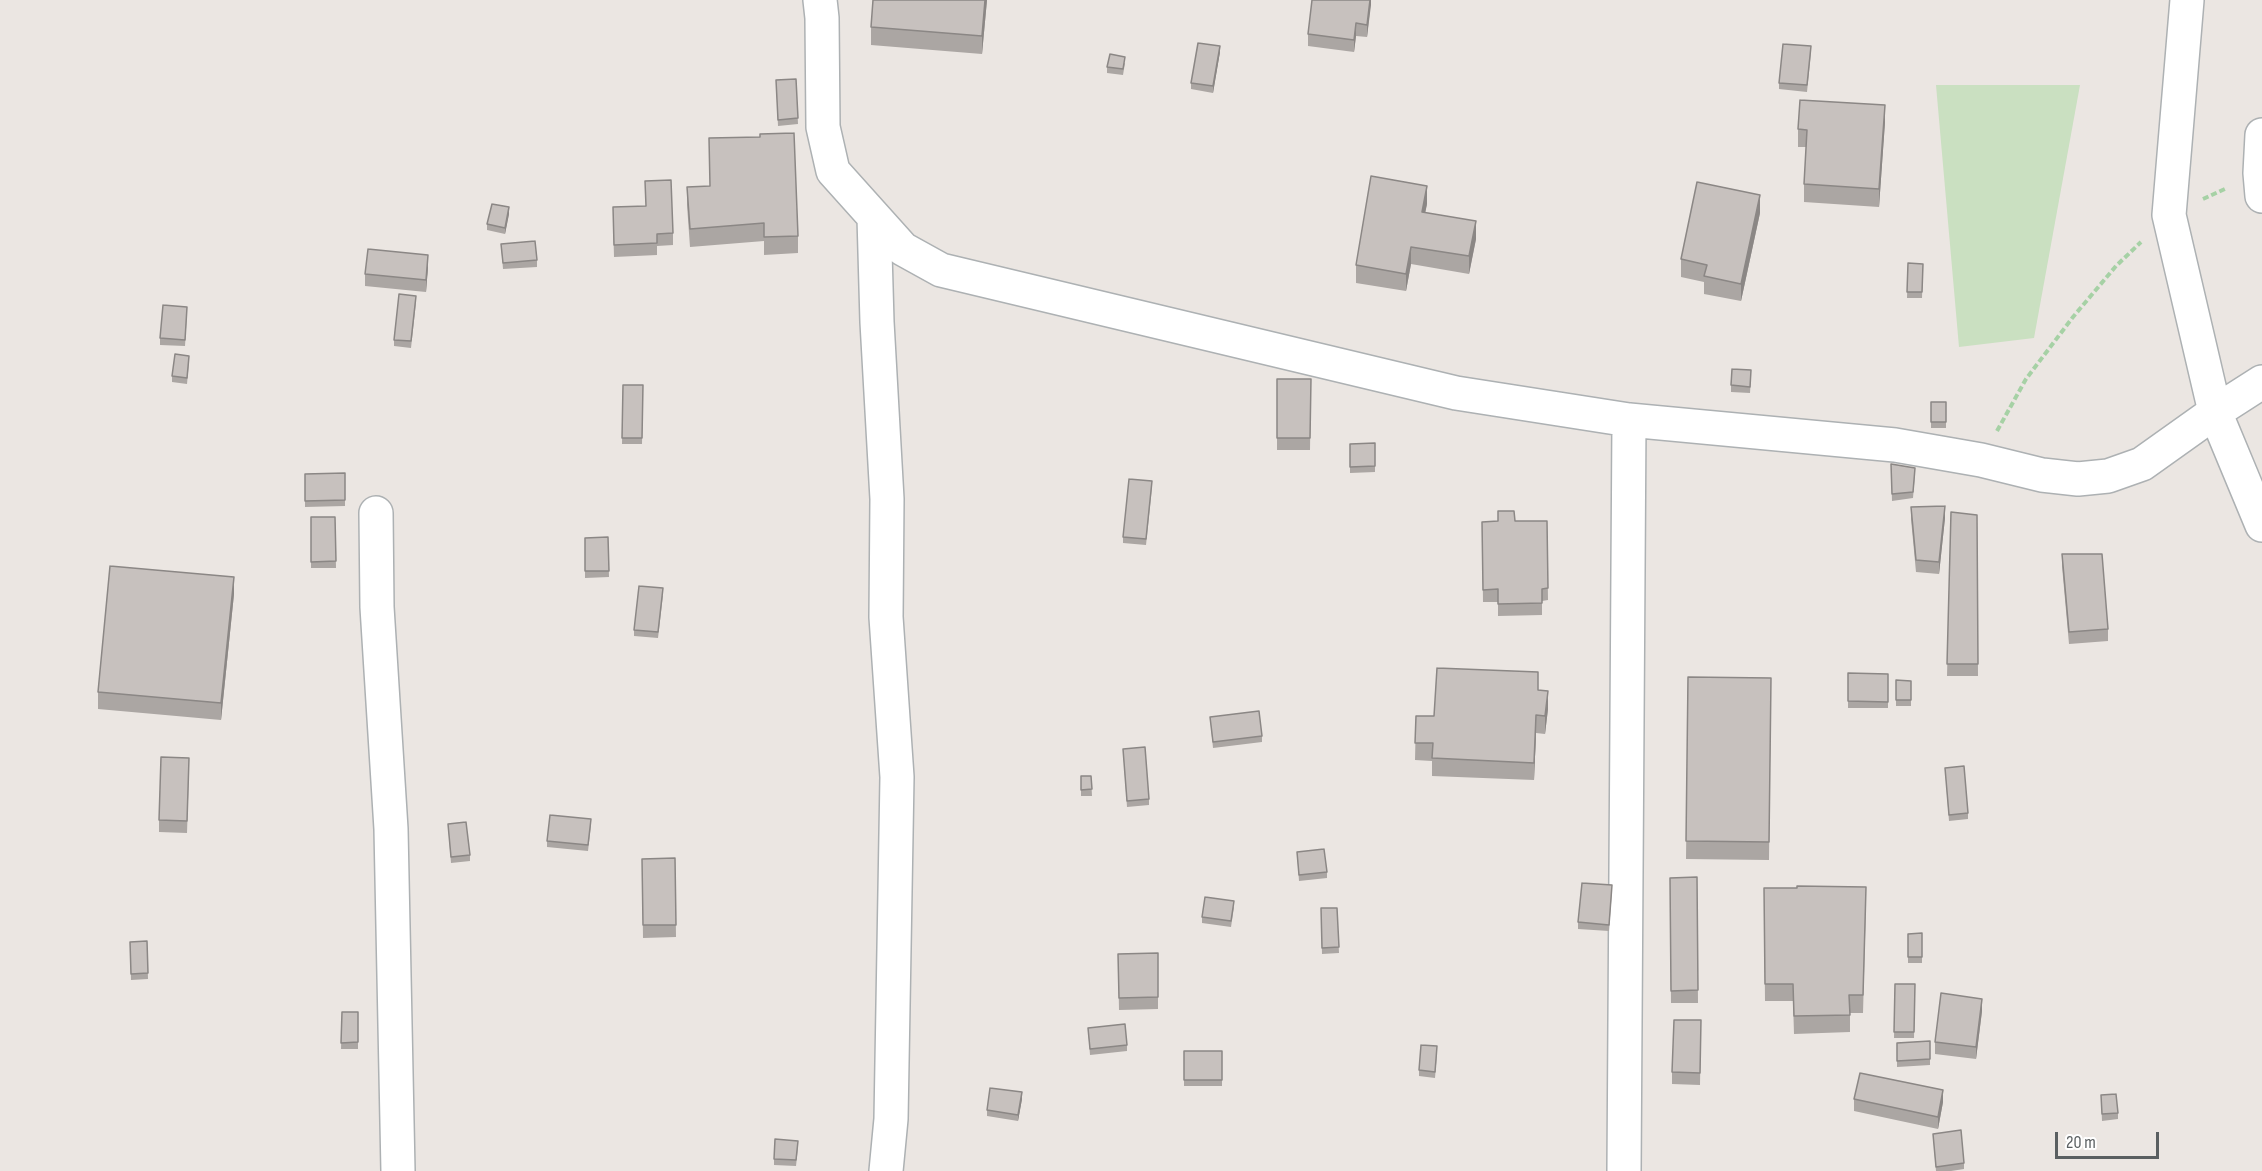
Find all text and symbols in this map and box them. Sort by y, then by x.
scale bar [2058,1120,2162,1158]
text: 20 m [2066,1132,2096,1153]

